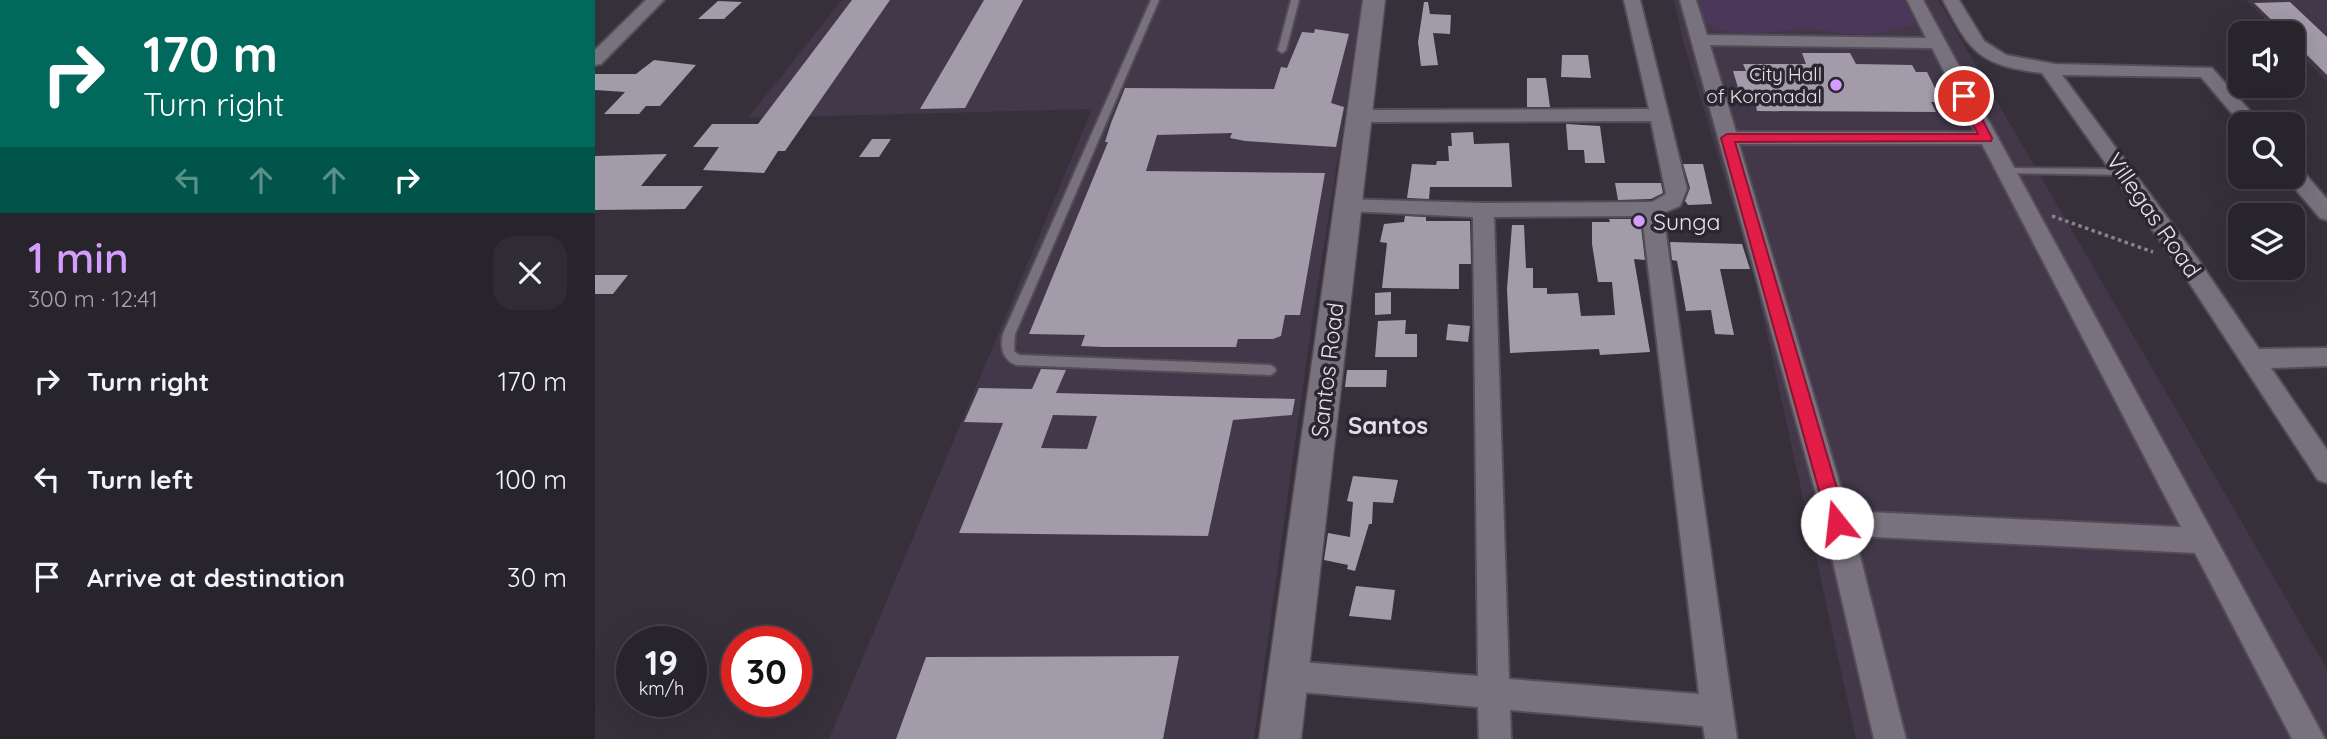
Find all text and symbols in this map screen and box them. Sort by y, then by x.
map controls [2228,21,2305,280]
button: sound [2228,21,2305,98]
text: 170 m [143,23,278,84]
icon: right [28,28,119,119]
place label: City Hall of Koronadal [1706,62,1822,108]
pin [1934,66,1994,126]
marker: City Hall of Koronadal [1828,77,1844,93]
icon: arrive [1945,77,1983,115]
text: Turn right [143,84,284,124]
button: search [2228,112,2305,189]
street label: Villegas Road [2100,147,2208,283]
icon: left [169,161,207,199]
icon: ahead [242,161,280,199]
icon: ahead [315,161,353,199]
icon: right [388,161,426,199]
button: layers [2228,203,2305,280]
place label: Sunga [1653,207,1720,236]
marker: Sunga [1631,213,1647,229]
text: 1 min [28,231,129,284]
button: close [493,236,567,310]
text: 300 m · 12:41 [28,284,158,313]
street label: Santos Road [1304,301,1350,439]
icon: right [28,362,66,400]
text: Turn right [87,365,209,398]
text: 170 m [498,365,567,398]
district label: Santos [1348,410,1428,440]
icon: left [28,460,66,498]
text: Turn left [87,463,194,496]
text: 100 m [496,463,567,496]
position arrow [1800,486,1874,560]
icon: arrive [28,558,66,596]
text: Arrive at destination [87,561,345,594]
text: 30 m [507,561,567,594]
speed limit sign: 30 [721,626,812,717]
text: 19 [645,640,678,684]
text: km/h [639,677,684,700]

